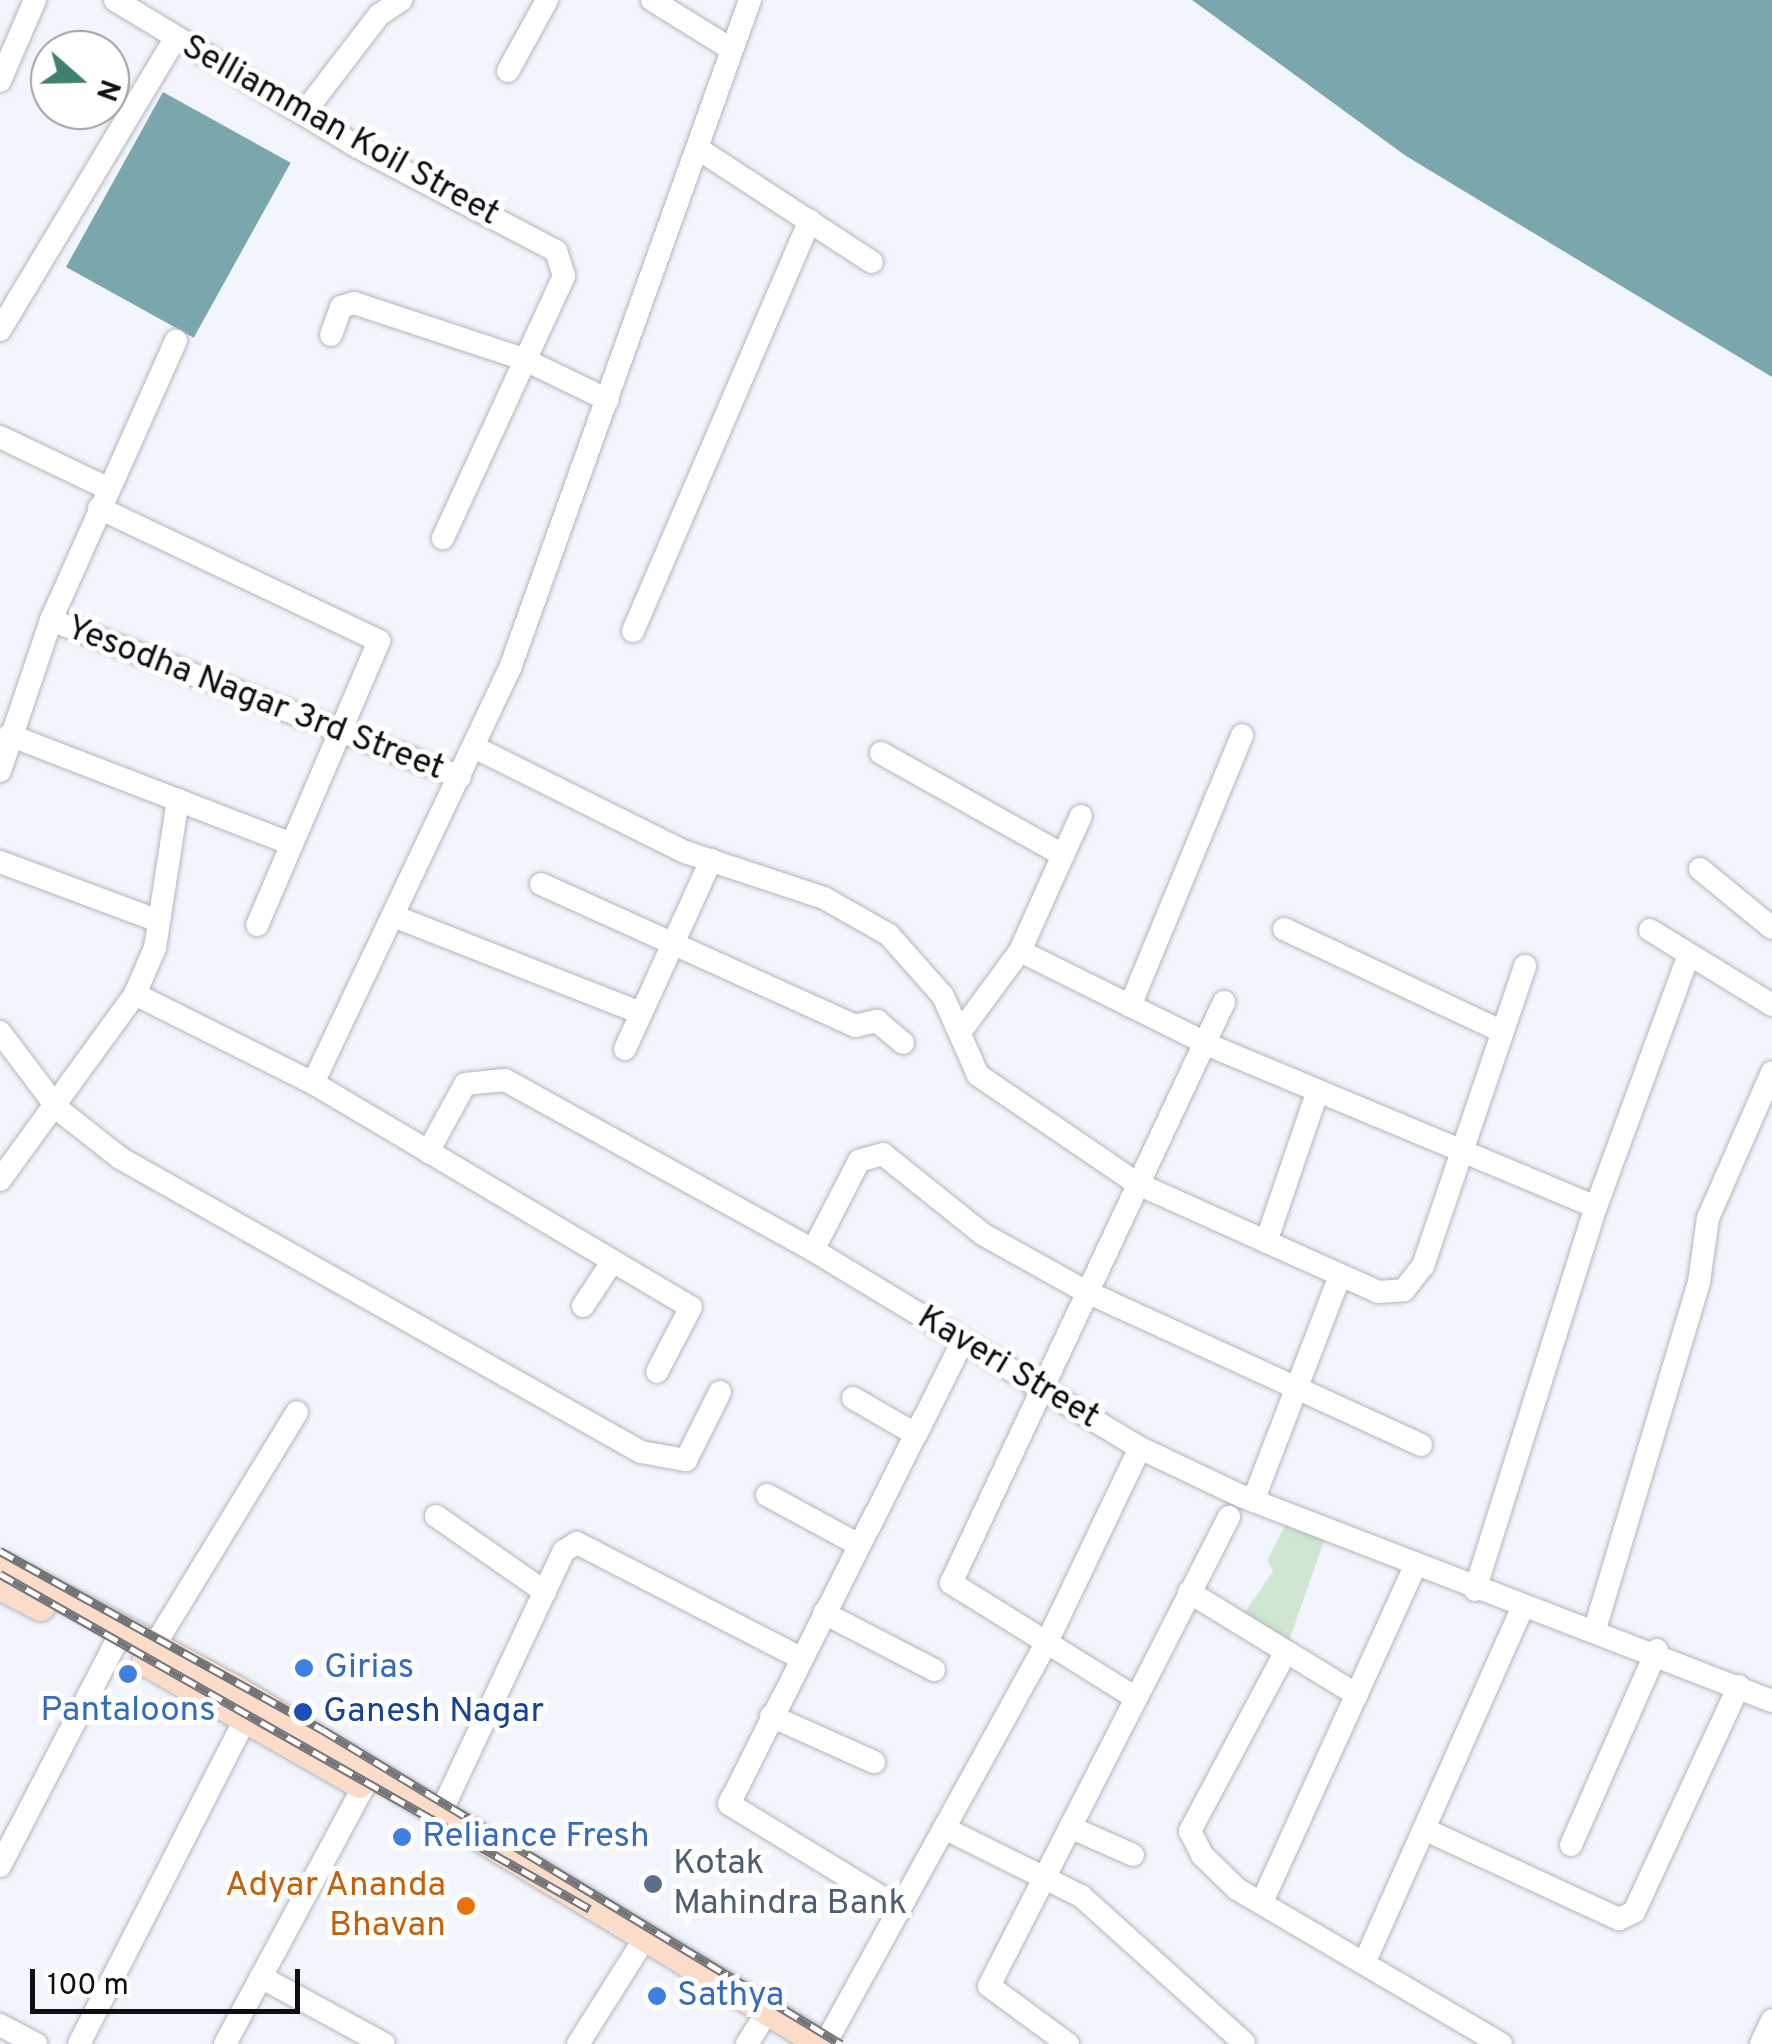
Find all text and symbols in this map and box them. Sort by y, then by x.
street label: Selliamman Koil Street [174,26,506,236]
north arrow [30,30,130,130]
text: N [86,74,127,105]
street label: Yesodha Nagar 3rd Street [60,607,450,791]
street label: Kaveri Street [909,1297,1107,1439]
place label: Girias [324,1647,414,1689]
marker: Girias [293,1657,315,1679]
marker: Pantaloons [117,1663,139,1685]
place label: Pantaloons [40,1690,216,1732]
place label: Ganesh Nagar [323,1691,544,1733]
marker: Ganesh Nagar [292,1701,314,1723]
place label: Reliance Fresh [422,1816,650,1858]
marker: Reliance Fresh [391,1826,413,1848]
place label: Kotak Mahindra Bank [673,1843,907,1925]
place label: Adyar Ananda Bhavan [224,1865,446,1947]
marker: Kotak Mahindra Bank [642,1873,664,1895]
marker: Adyar Ananda Bhavan [455,1895,477,1917]
scale bar [35,1949,305,2011]
text: 100 m [47,1968,129,2005]
place label: Sathya [677,1975,784,2017]
marker: Sathya [646,1985,668,2007]

